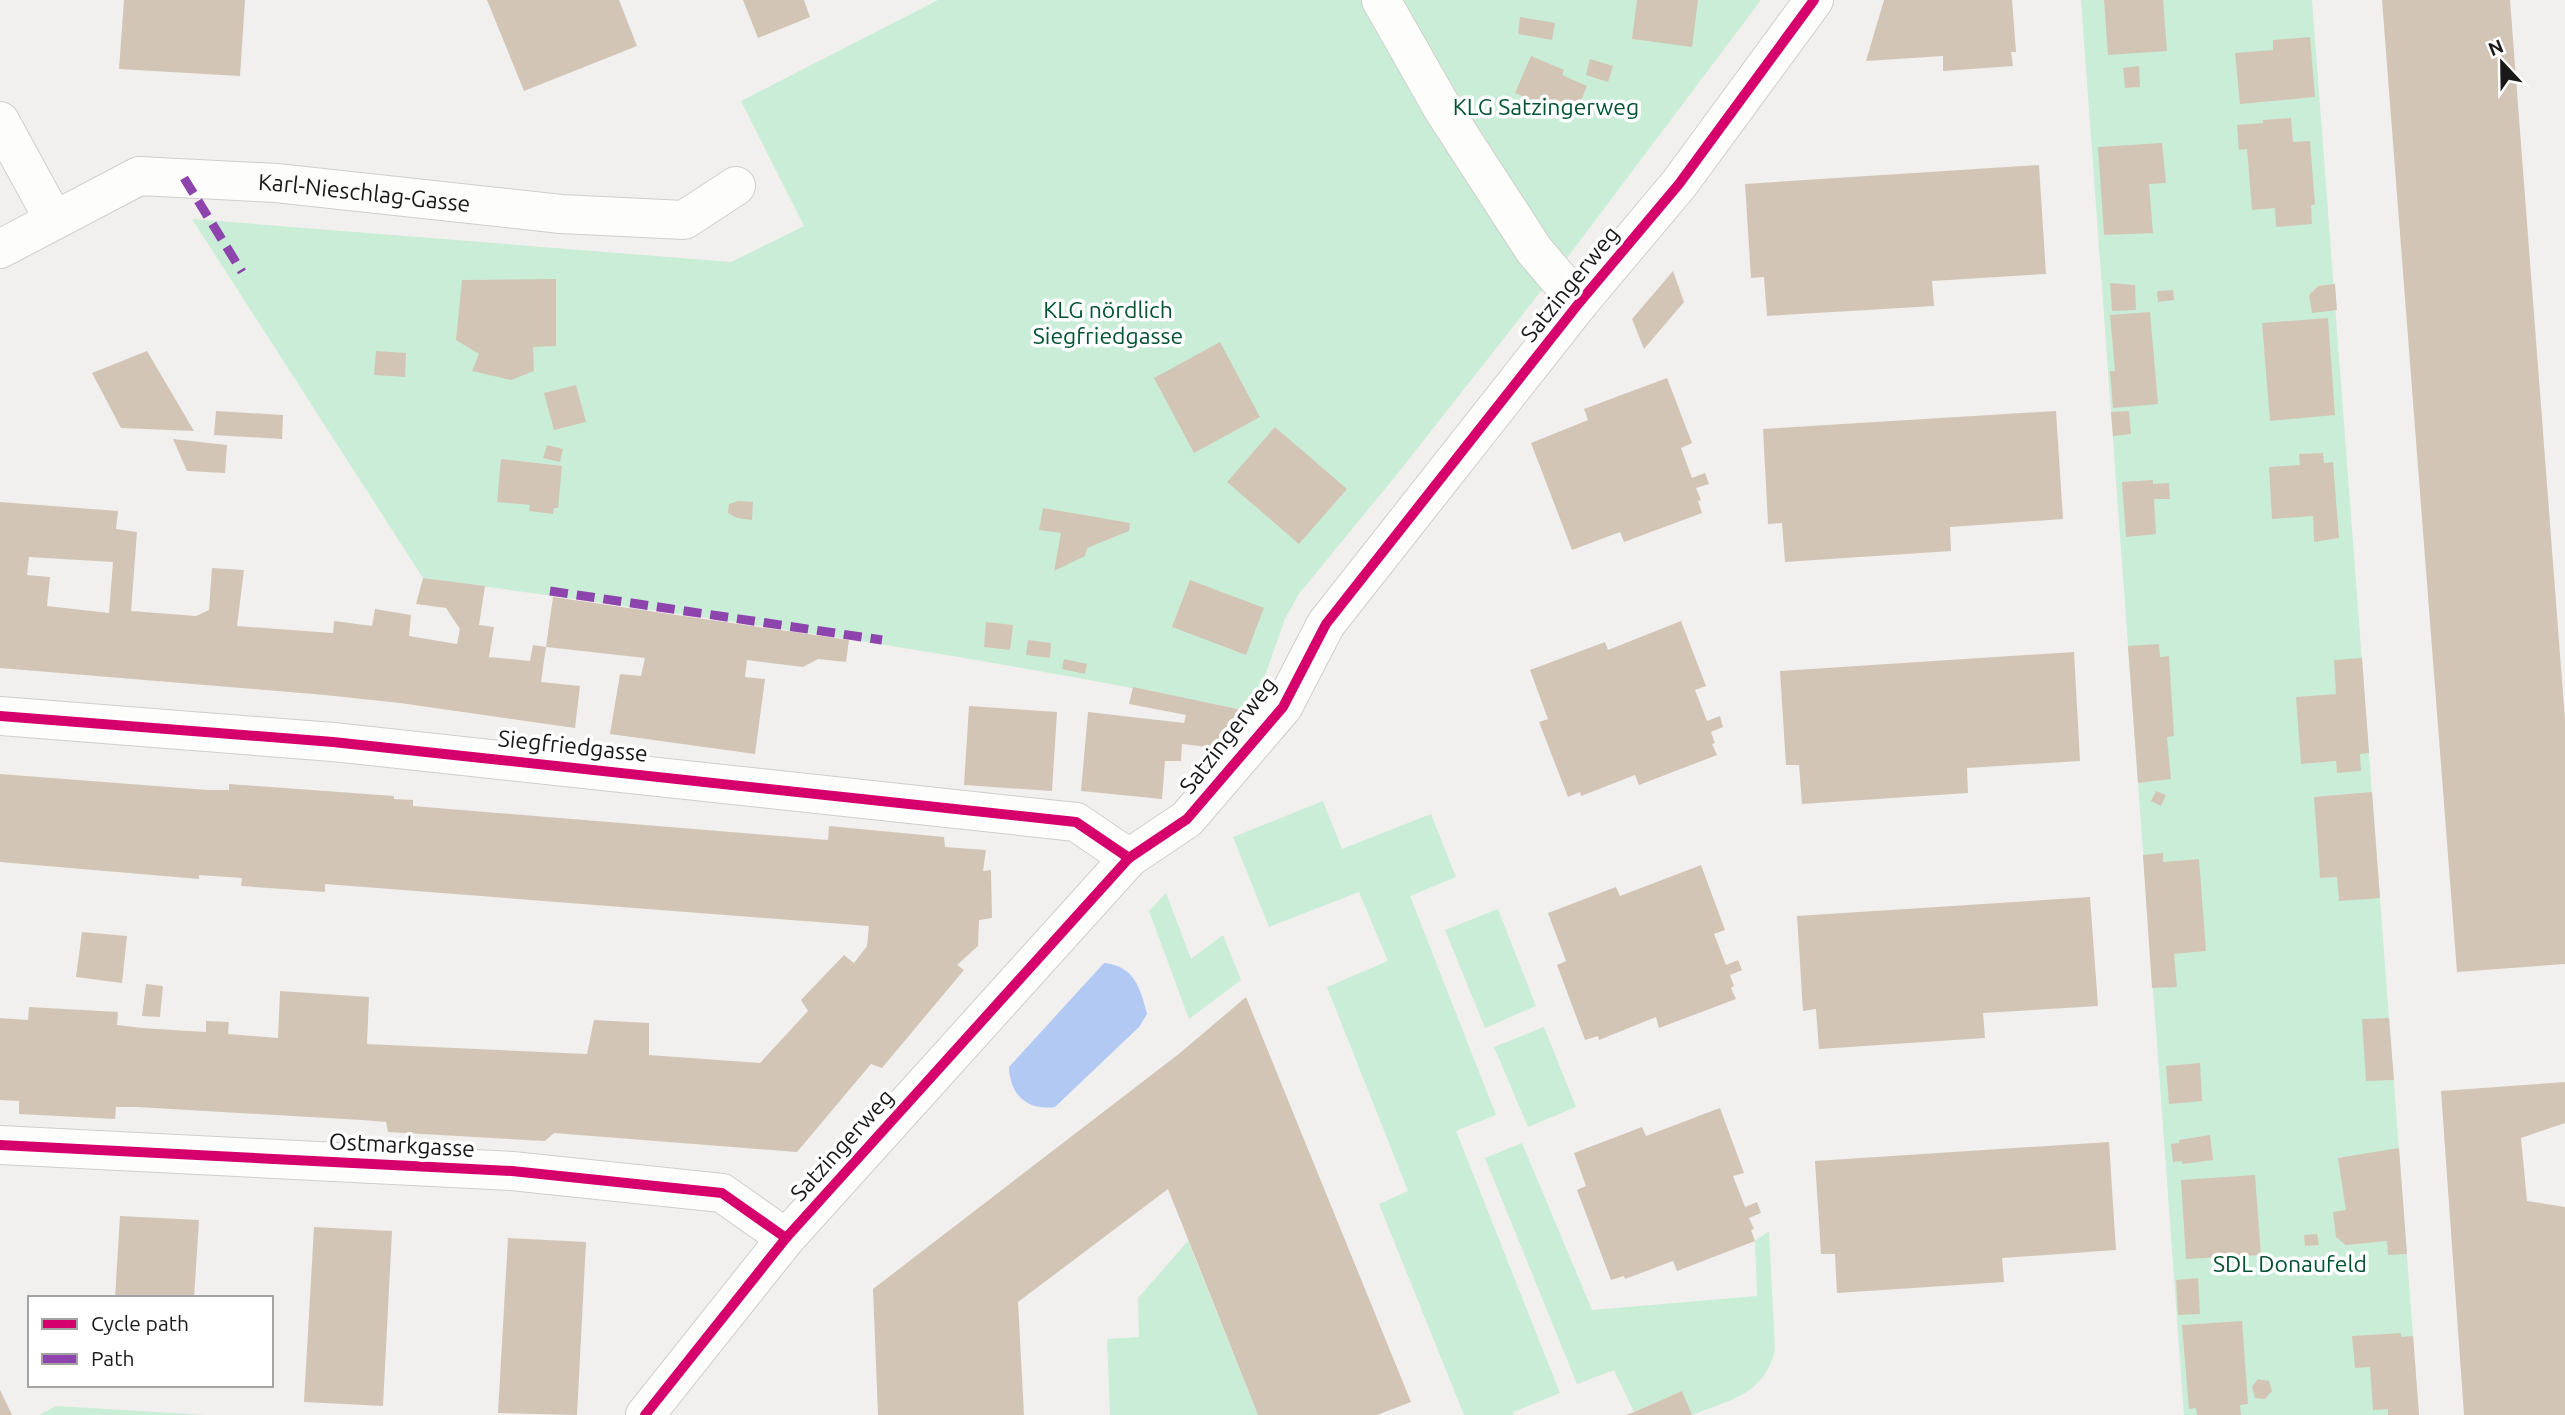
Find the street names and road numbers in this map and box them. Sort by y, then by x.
street label: Karl-Nieschlag-Gasse [258,169,472,216]
street label: Satzingerweg [1516,221,1624,346]
street label: Satzingerweg [1174,671,1281,798]
street label: Siegfriedgasse [497,725,649,766]
street label: Satzingerweg [785,1084,898,1205]
street label: Ostmarkgasse [328,1128,476,1161]

